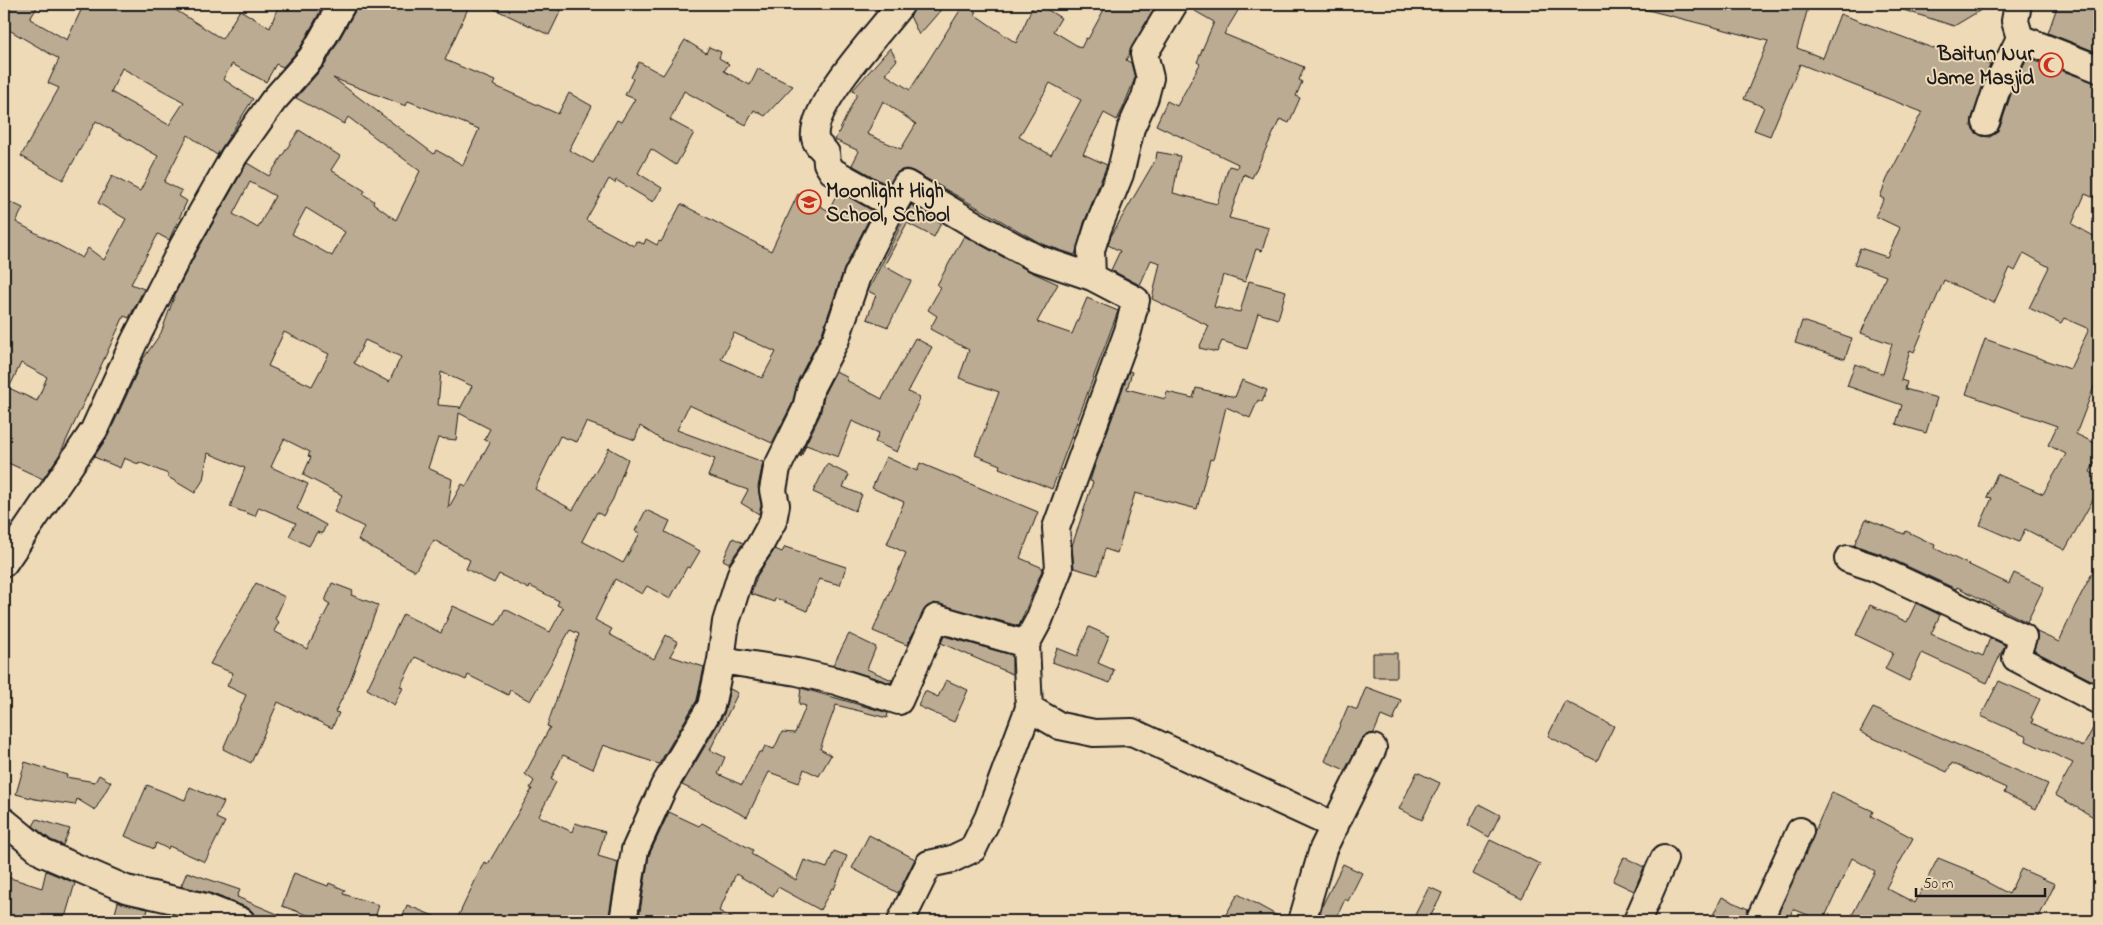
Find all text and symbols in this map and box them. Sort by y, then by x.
place label: Baitun Nur Jame Masjid [1927,40,2034,94]
mosque icon: Baitun Nur Jame Masjid [2038,52,2064,78]
place label: Moonlight High School, School [826,177,950,231]
school or university icon: Moonlight High School, School [796,189,822,215]
scale bar [1916,865,2044,897]
text: 50 m [1923,873,1954,895]

